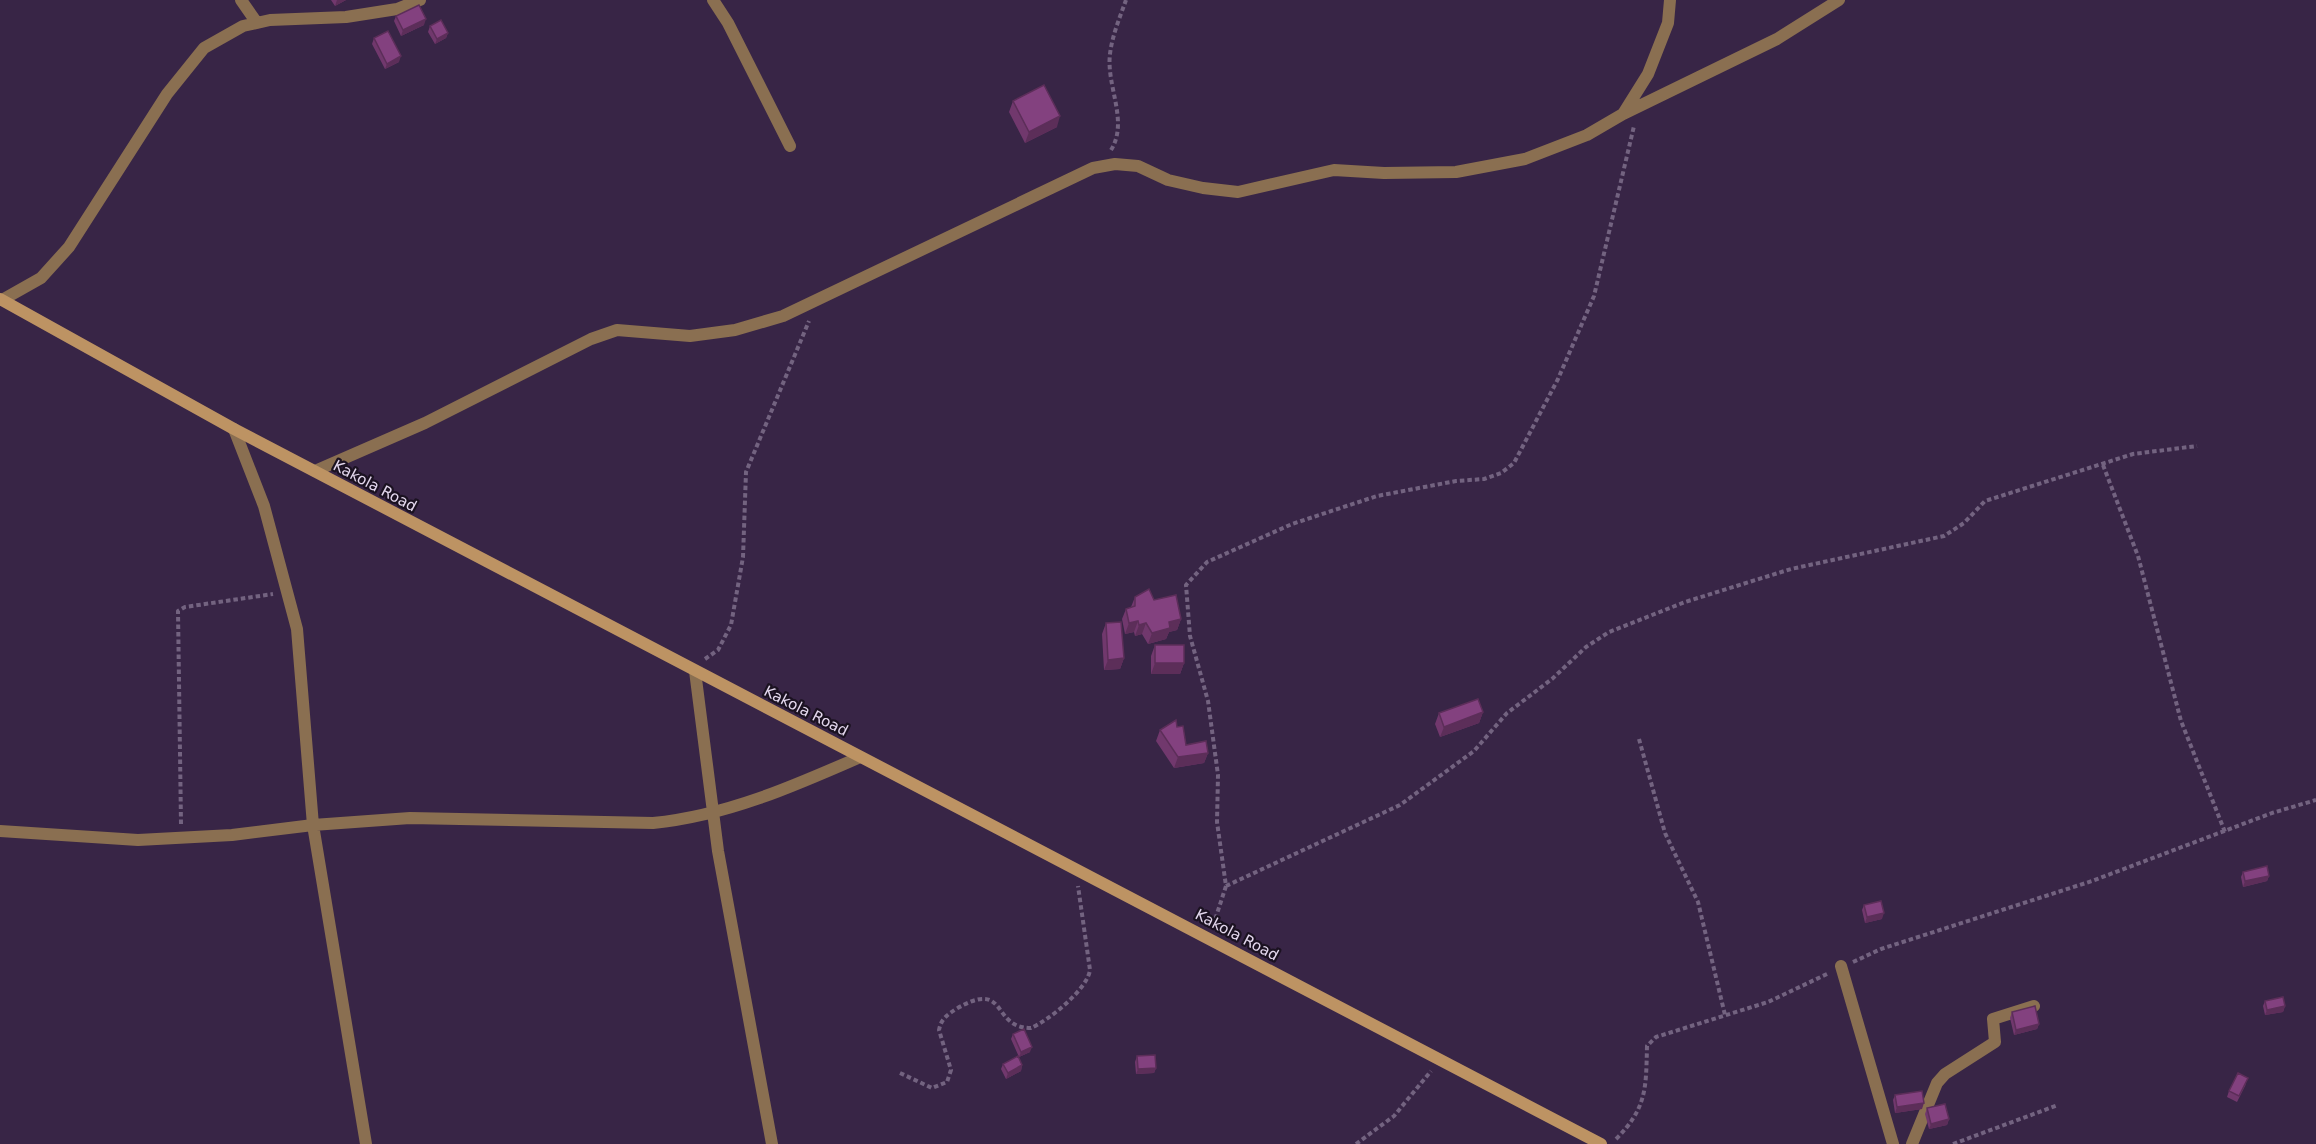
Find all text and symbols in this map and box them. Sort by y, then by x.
street label: Kakola Road [330,456,420,516]
street label: Kakola Road [761,682,851,740]
street label: Kakola Road [1192,905,1282,965]

